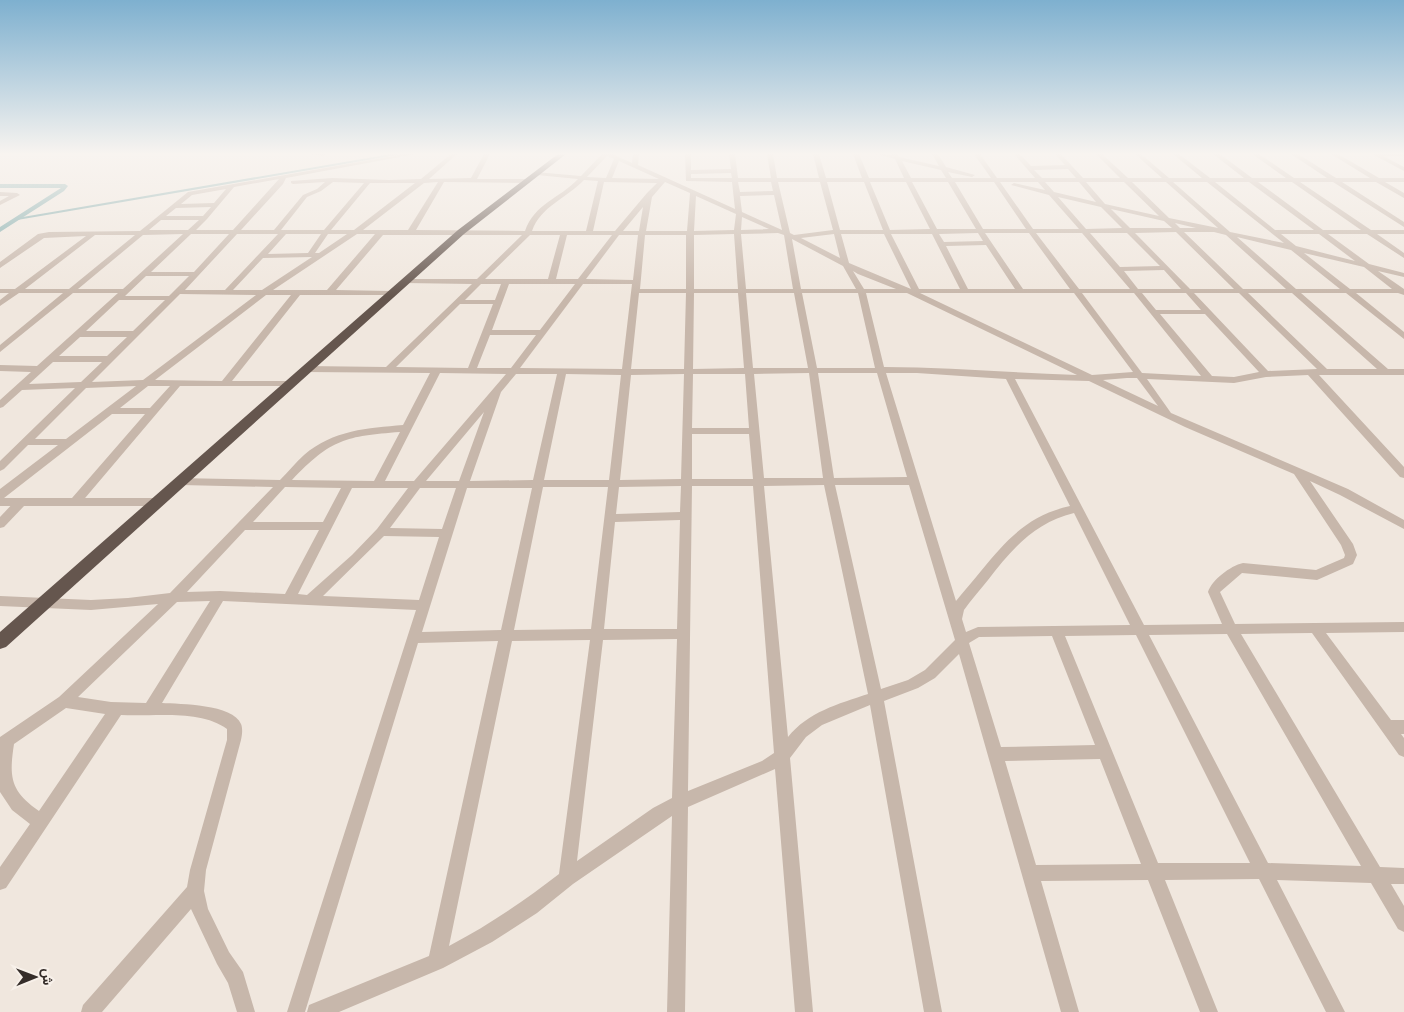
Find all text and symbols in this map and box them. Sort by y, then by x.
north arrow [10,952,60,1002]
text: ش [39,968,57,986]

